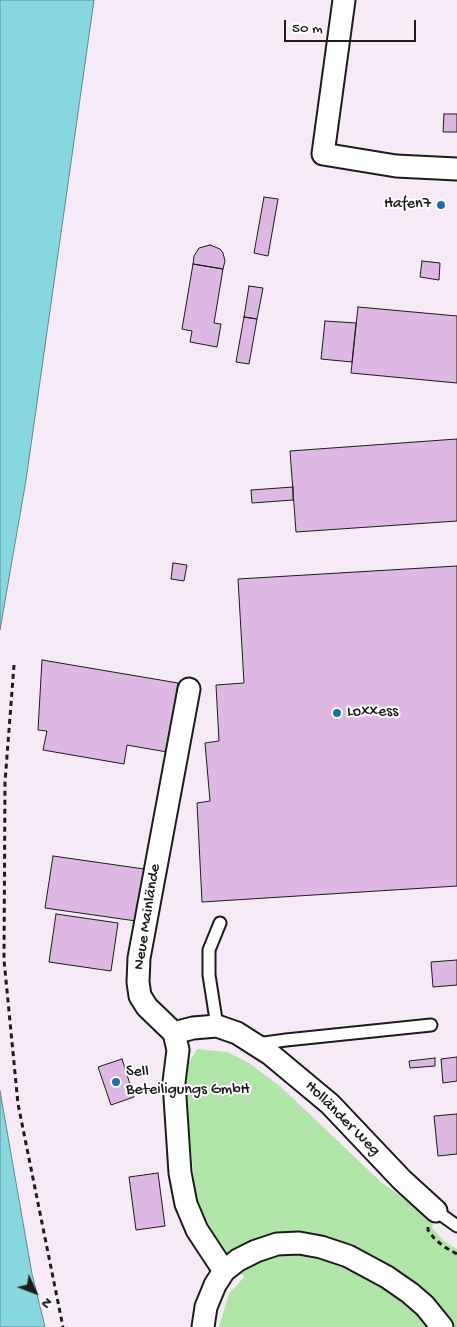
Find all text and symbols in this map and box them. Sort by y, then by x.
scale bar [287,10,420,42]
text: 50 m [292,20,323,38]
place label: Hafen7 [384,195,431,215]
marker: Hafen7 [435,199,447,211]
place label: Loxxess [347,703,398,723]
marker: Loxxess [331,707,343,719]
street label: Neue Mainlände [130,863,166,971]
place label: Sell Beteiligungs GmbH [126,1063,250,1101]
marker: Sell Beteiligungs GmbH [110,1076,122,1088]
street label: Holländer Weg [300,1077,384,1161]
north arrow [10,1267,60,1317]
text: N [37,1293,56,1312]

